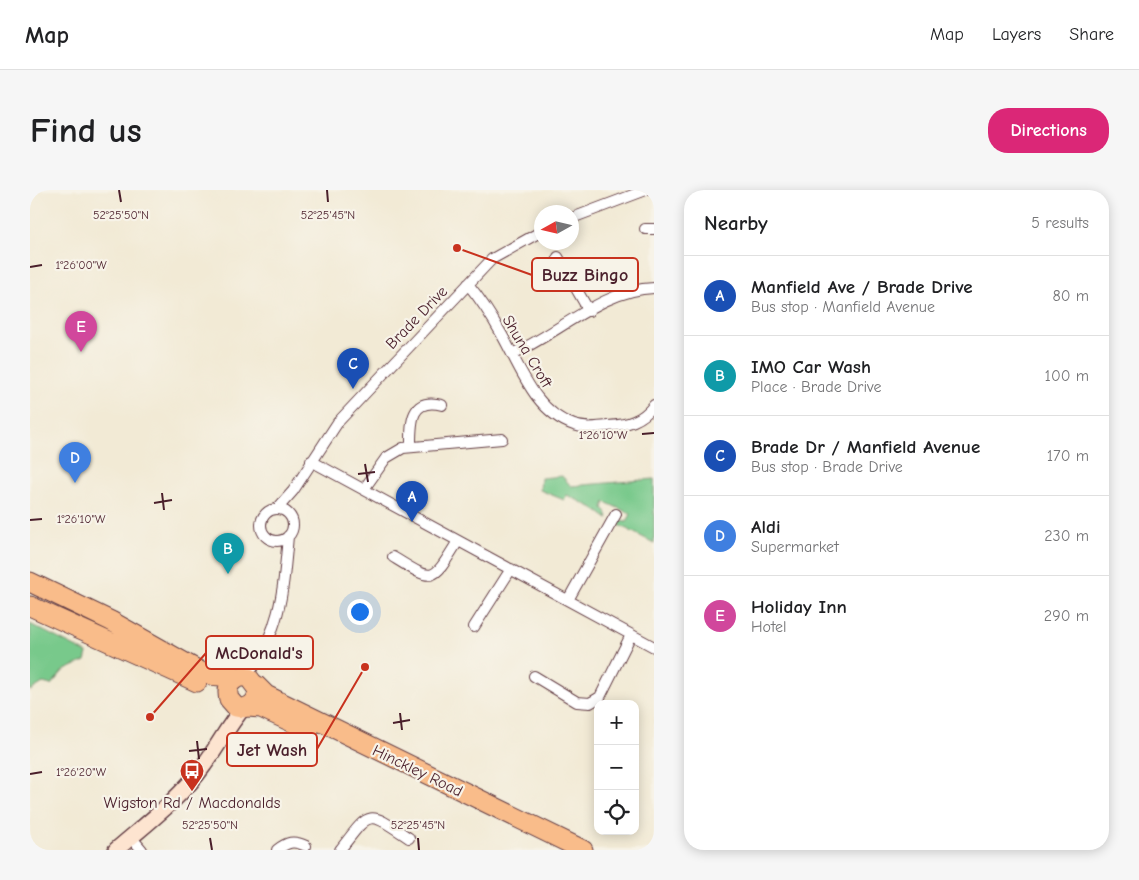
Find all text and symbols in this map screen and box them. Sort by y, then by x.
text: Map [25,21,69,49]
text: Map [930,24,964,45]
text: Layers [992,24,1041,45]
text: Share [1069,24,1114,45]
button: Directions [988,108,1109,153]
text: Find us [30,110,142,151]
north arrow [534,205,579,250]
text: 52°25'50"N [93,208,149,222]
text: 52°25'45"N [301,208,355,222]
text: Nearby [704,211,768,235]
text: 5 results [1031,214,1089,232]
text: 1°26'00"W [55,258,107,272]
callout: Buzz Bingo [532,258,638,291]
text: Buzz Bingo [542,265,628,286]
text: Manfield Ave / Brade Drive [751,276,972,298]
street label: Brade Drive [382,282,451,353]
text: A [716,287,724,305]
text: 80 m [1052,287,1089,305]
text: Bus stop · Manfield Avenue [751,298,935,316]
pin: E [65,311,97,352]
street label: Shuna Croft [498,312,556,391]
pin: C [337,348,369,389]
text: IMO Car Wash [751,356,871,378]
text: B [715,367,725,385]
text: 100 m [1045,367,1089,385]
text: Place · Brade Drive [751,378,881,396]
text: 1°26'10"W [579,428,628,442]
text: Brade Dr / Manfield Avenue [751,436,980,458]
pin: D [59,442,91,483]
text: C [715,447,725,465]
text: 170 m [1047,447,1089,465]
text: Bus stop · Brade Drive [751,458,903,476]
pin: A [396,481,428,522]
text: 1°26'10"W [57,512,106,526]
text: Aldi [751,516,781,538]
text: D [715,527,725,545]
text: 230 m [1044,527,1089,545]
pin: B [212,533,244,574]
text: Supermarket [751,538,839,556]
text: Holiday Inn [751,596,847,618]
your location [347,599,373,625]
text: E [715,607,725,625]
text: 290 m [1044,607,1089,625]
text: Hotel [751,618,787,636]
callout: McDonald's [206,636,313,669]
text: McDonald's [215,643,303,664]
map controls [594,700,639,835]
button: + [594,700,639,745]
callout: Jet Wash [227,733,317,766]
text: Jet Wash [237,740,307,761]
street label: Hinckley Road [370,741,466,800]
button: − [594,745,639,790]
bus stop icon: Wigston Rd / Macdonalds [179,758,205,792]
text: 1°26'20"W [56,765,107,779]
button: locate [594,790,639,835]
place label: Wigston Rd / Macdonalds [104,794,281,812]
text: 52°25'50"N [182,818,238,832]
text: 52°25'45"N [391,818,445,832]

